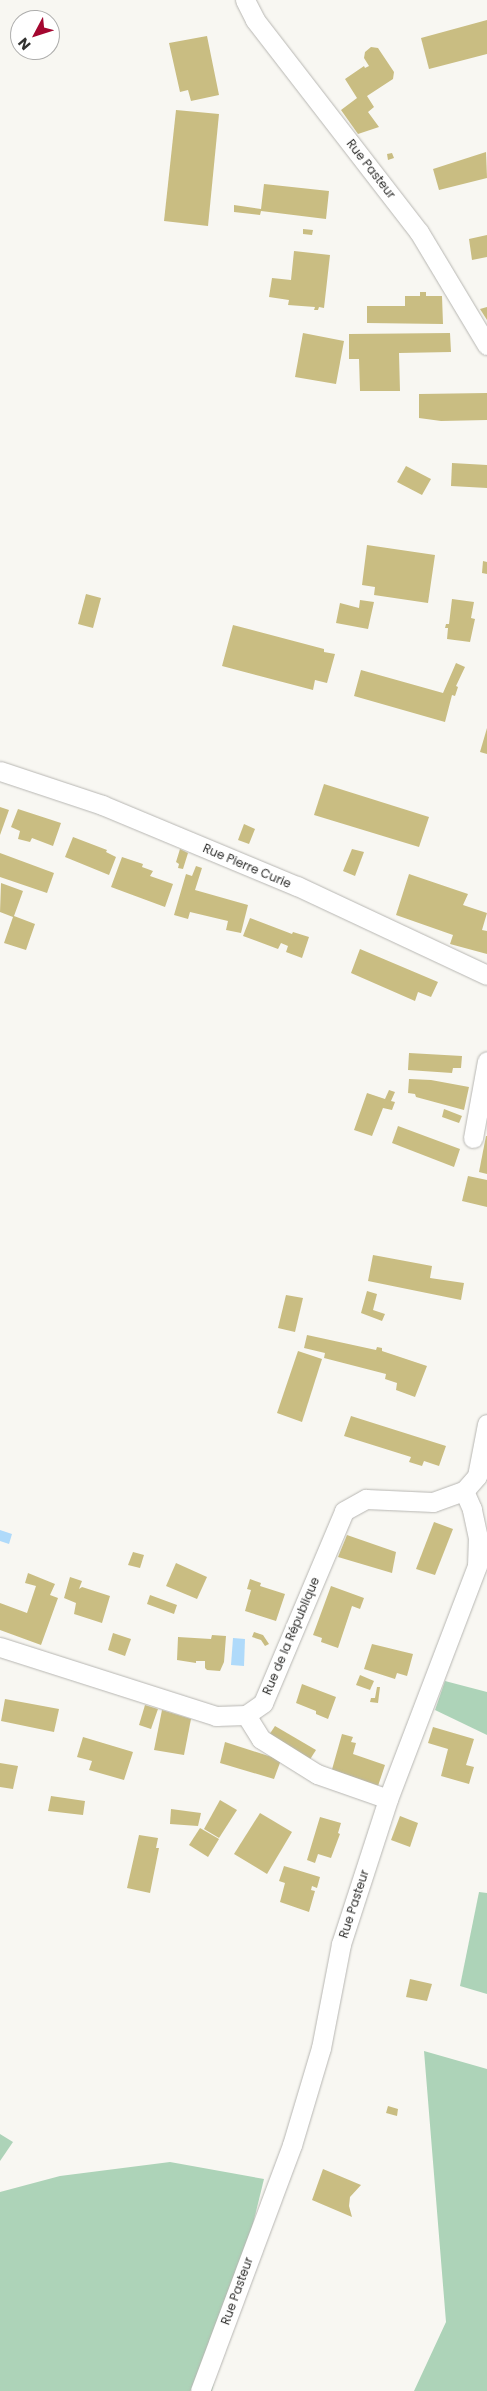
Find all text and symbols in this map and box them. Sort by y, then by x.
north arrow [10,10,60,60]
text: N [13,34,35,54]
street label: Rue Pasteur [343,137,399,201]
street label: Rue Pierre Curie [201,841,293,891]
street label: Rue de la République [260,1575,322,1697]
street label: Rue Pasteur [336,1868,372,1940]
street label: Rue Pasteur [218,2255,256,2327]

